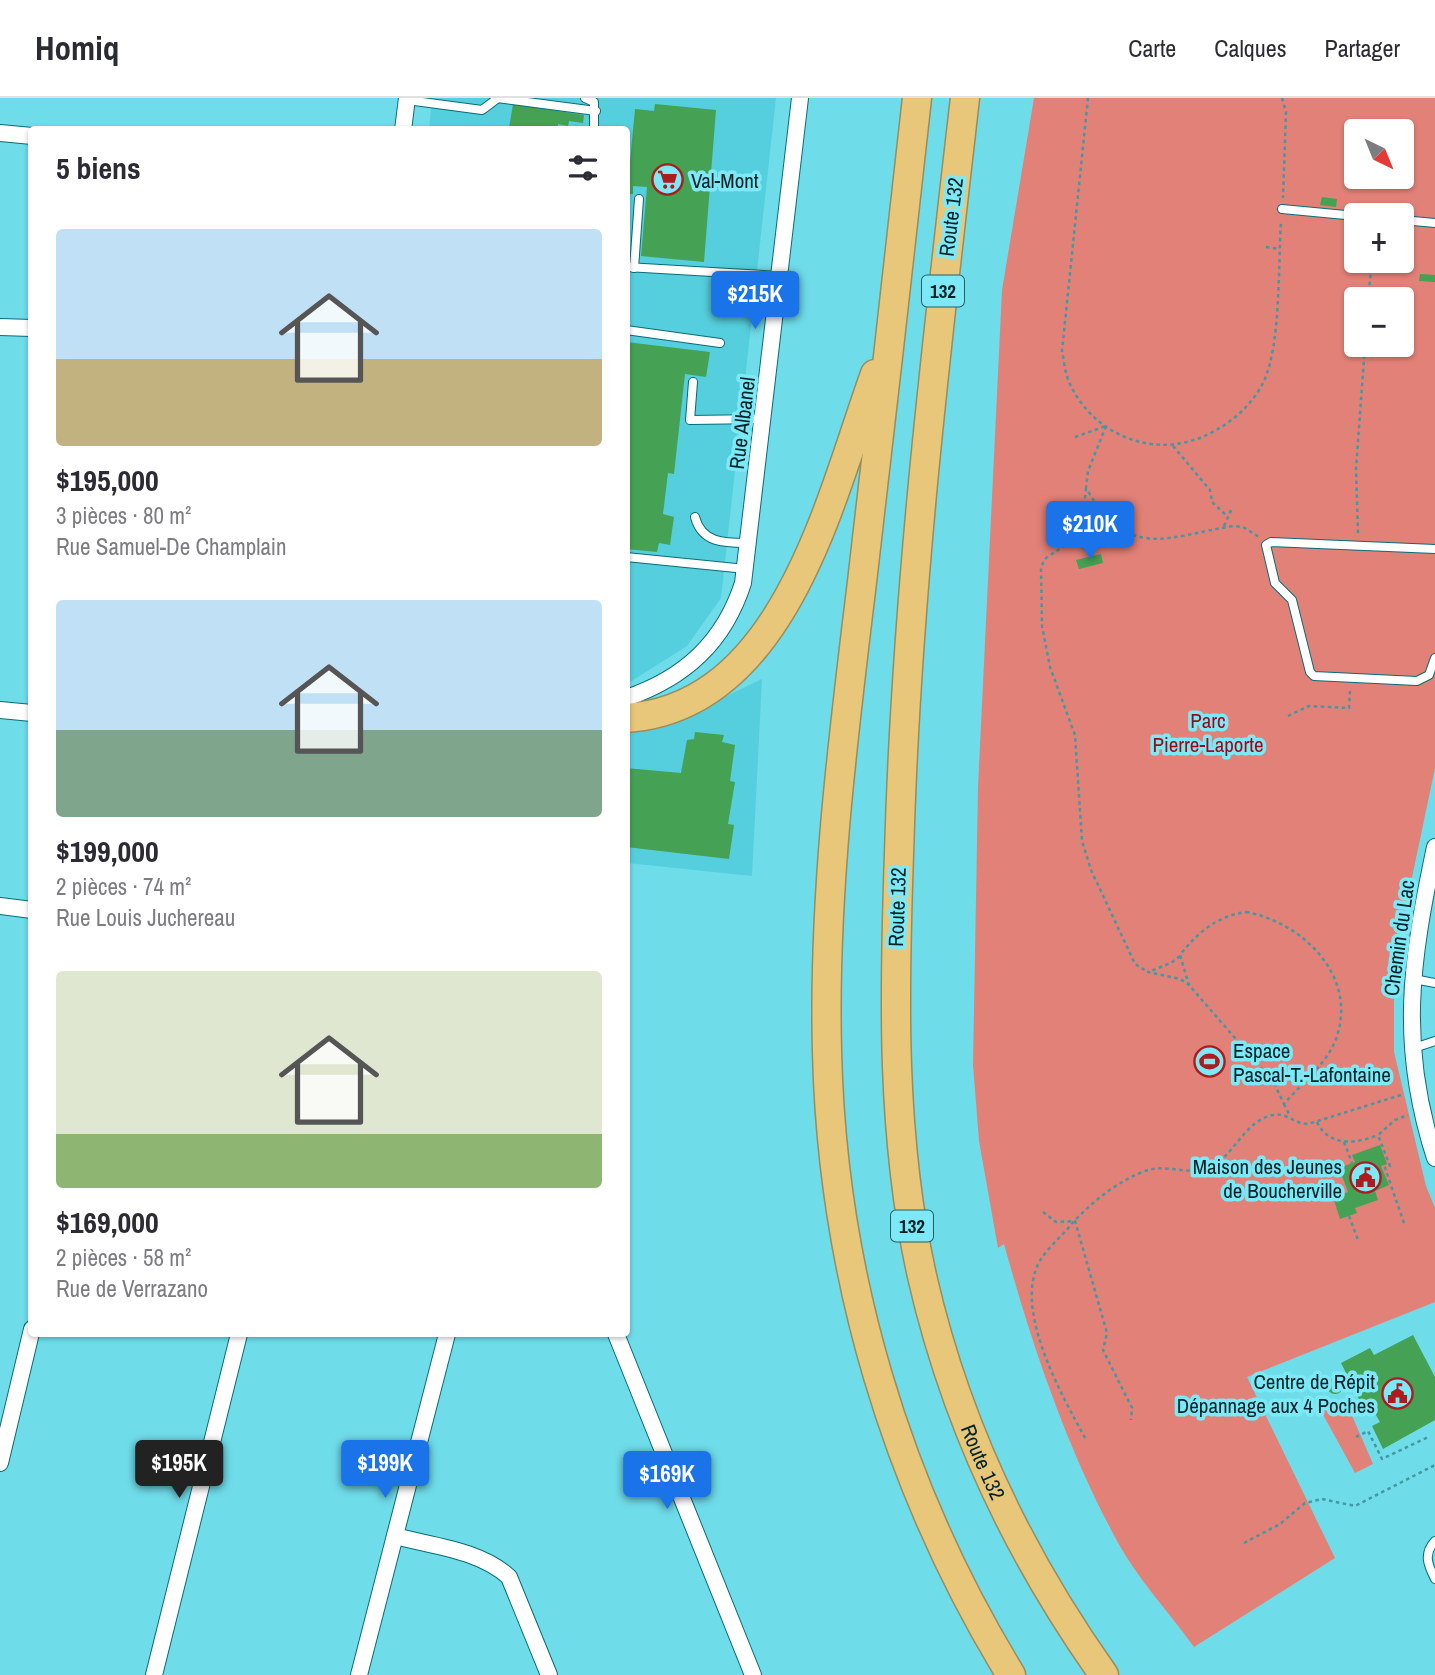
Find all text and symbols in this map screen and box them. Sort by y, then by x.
text: Homiq [35,26,119,70]
text: Carte [1128,32,1176,64]
text: Calques [1214,32,1287,64]
text: Partager [1325,32,1400,64]
north arrow [1344,119,1414,189]
map controls [1344,119,1414,357]
text: 5 biens [56,148,141,188]
icon: filters [564,149,602,187]
supermarket icon: Val-Mont [651,163,685,197]
place label: Val-Mont [691,166,759,195]
street label: Route 132 [932,176,970,258]
button: + [1344,203,1414,273]
pin: $215K [706,272,804,331]
icon: home [266,275,392,401]
road number: 132 [922,276,964,307]
text: $215K [727,278,783,309]
button: − [1344,287,1414,357]
street label: Rue Albanel [722,375,762,471]
text: $195,000 [56,460,159,500]
text: 3 pièces · 80 m² [56,500,191,531]
pin: $210K [1041,502,1139,561]
text: $210K [1062,508,1118,539]
text: Rue Samuel-De Champlain [56,531,287,562]
icon: home [266,646,392,772]
park label: Parc Pierre-Laporte [1152,706,1264,759]
text: $199,000 [56,831,159,871]
street label: Route 132 [881,867,913,947]
text: 2 pièces · 74 m² [56,871,191,902]
street label: Chemin du Lac [1377,878,1421,998]
text: Rue Louis Juchereau [56,902,235,933]
icon: home [266,1017,392,1143]
place label: Espace Pascal-T.-Lafontaine [1233,1036,1391,1089]
sports icon: Espace Pascal-T.-Lafontaine [1193,1045,1227,1079]
place label: Maison des Jeunes de Boucherville [1193,1152,1342,1205]
public building icon: Maison des Jeunes de Boucherville [1348,1161,1382,1195]
text: $169,000 [56,1202,159,1242]
road number: 132 [891,1210,933,1242]
text: 2 pièces · 58 m² [56,1242,191,1273]
text: Rue de Verrazano [56,1273,208,1304]
place label: Centre de Répit Dépannage aux 4 Poches [1177,1367,1375,1420]
public building icon: Centre de Répit Dépannage aux 4 Poches [1381,1376,1415,1410]
street label: Route 132 [954,1420,1013,1504]
pin: $195K [130,1440,228,1500]
pin: $199K [336,1440,434,1500]
text: $195K [151,1447,207,1478]
text: $199K [357,1447,413,1478]
pin: $169K [618,1452,716,1511]
text: $169K [639,1458,695,1489]

